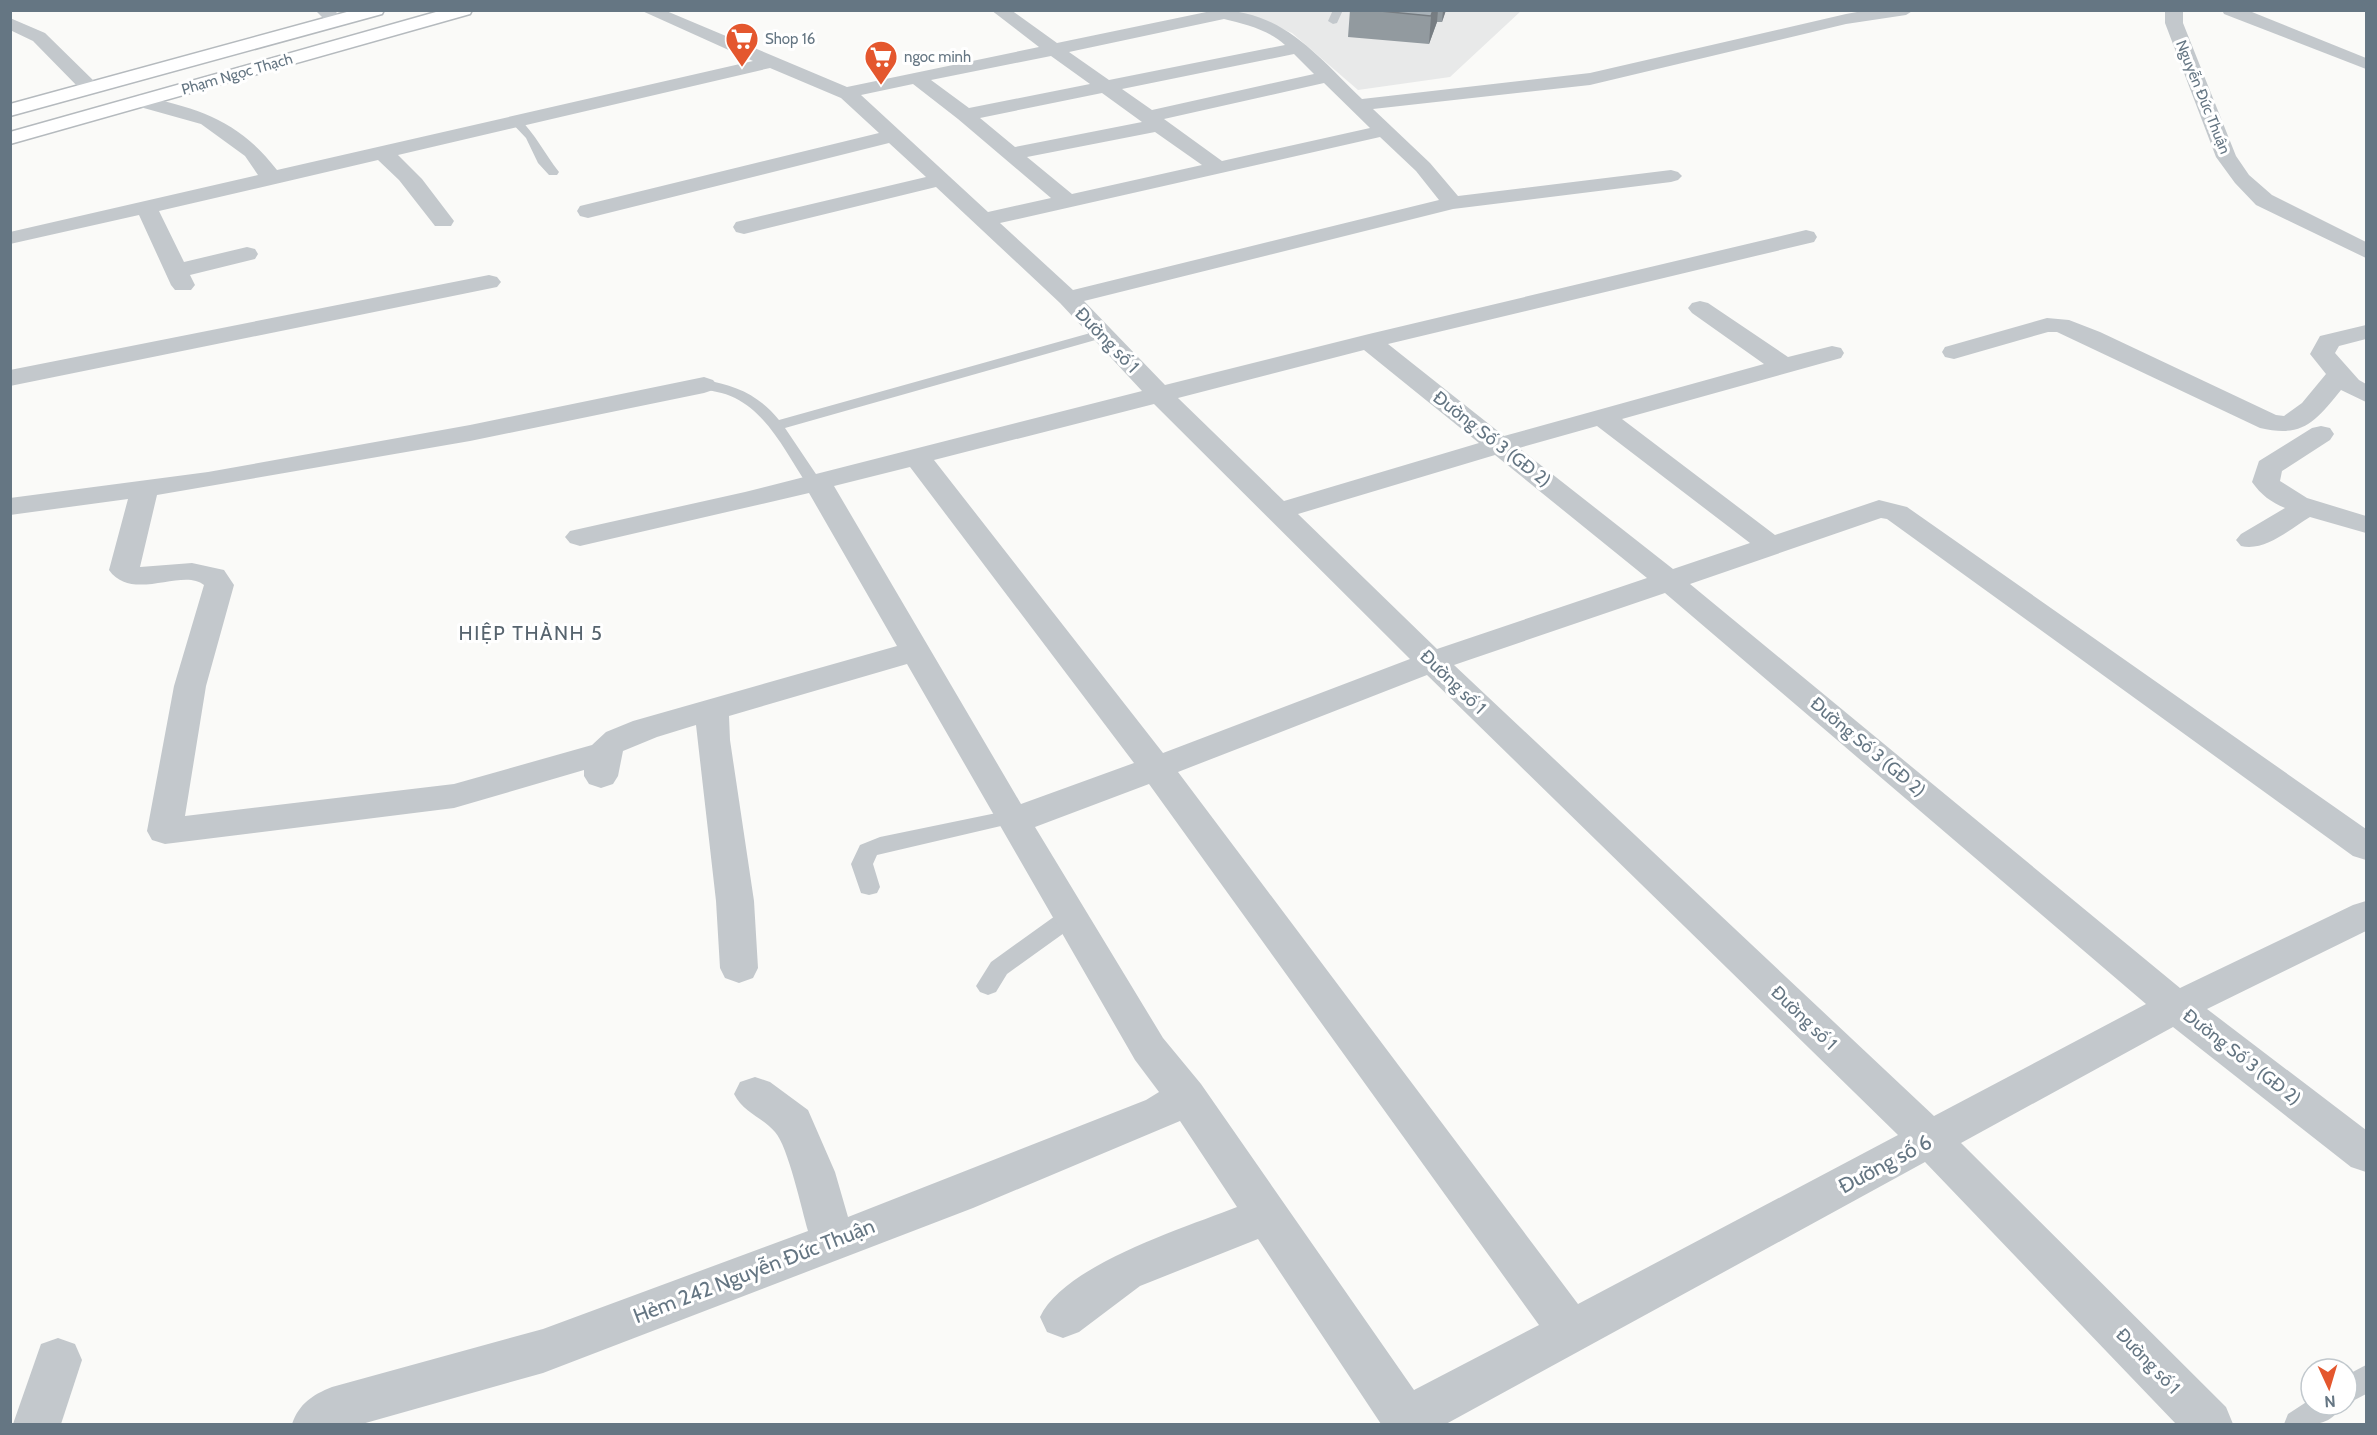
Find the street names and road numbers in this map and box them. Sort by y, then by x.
street label: Nguyễn Đức Thuận [2172,38,2234,156]
street label: Phạm Ngọc Thạch [179,50,295,98]
street label: Đường số 1 [1070,303,1144,377]
street label: Đường Số 3 (GĐ 2) [1429,386,1555,492]
street label: Đường số 1 [1416,645,1490,719]
street label: Đường Số 3 (GĐ 2) [1806,693,1930,801]
street label: Đường số 1 [1767,981,1841,1055]
street label: Đường Số 3 (GĐ 2) [2179,1004,2305,1110]
street label: Đường số 6 [1834,1129,1936,1198]
street label: Hẻm 242 Nguyễn Đức Thuận [630,1213,878,1328]
street label: Đường số 1 [2111,1324,2185,1398]

